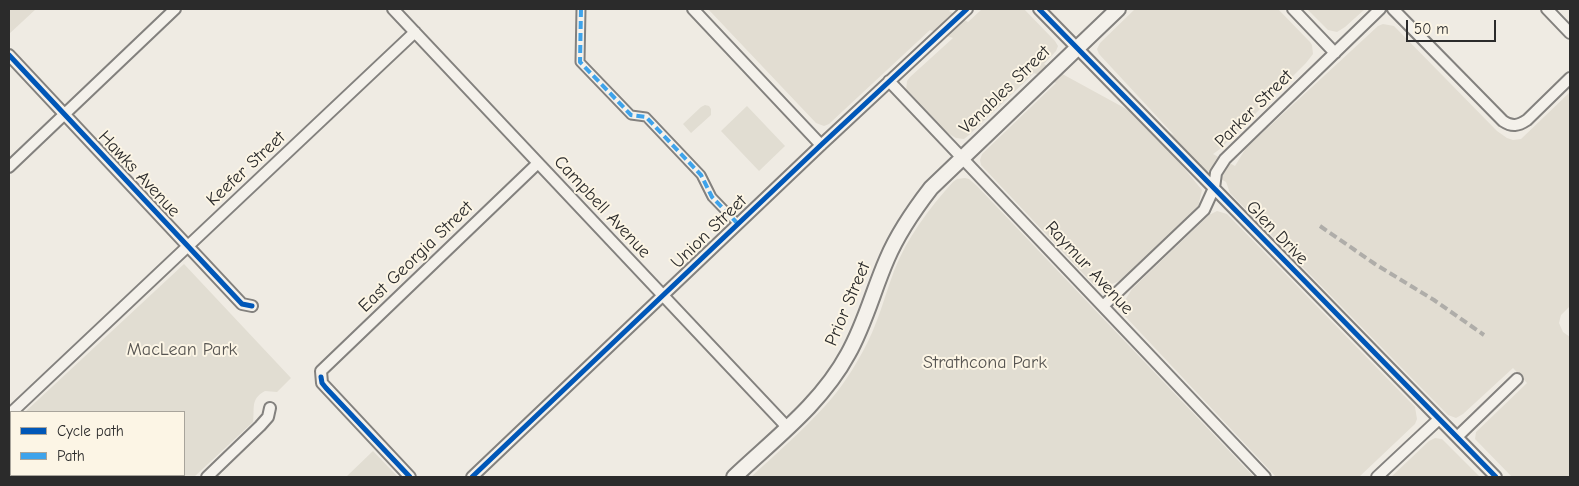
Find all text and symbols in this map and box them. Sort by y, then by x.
scale bar [1409,10,1499,42]
text: 50 m [1414,20,1449,38]
street label: Venables Street [955,41,1055,139]
street label: Parker Street [1211,66,1297,152]
street label: Hawks Avenue [94,126,184,222]
street label: Keefer Street [202,127,290,211]
street label: Campbell Avenue [549,151,655,263]
street label: Union Street [667,191,751,273]
street label: East Georgia Street [354,197,478,317]
street label: Glen Drive [1241,197,1313,269]
street label: Raymur Avenue [1040,217,1138,319]
street label: Prior Street [821,259,875,349]
park label: MacLean Park [127,339,237,361]
park label: Strathcona Park [923,352,1047,374]
legend [10,411,185,476]
text: Cycle path [57,422,124,440]
text: Path [57,447,85,465]

